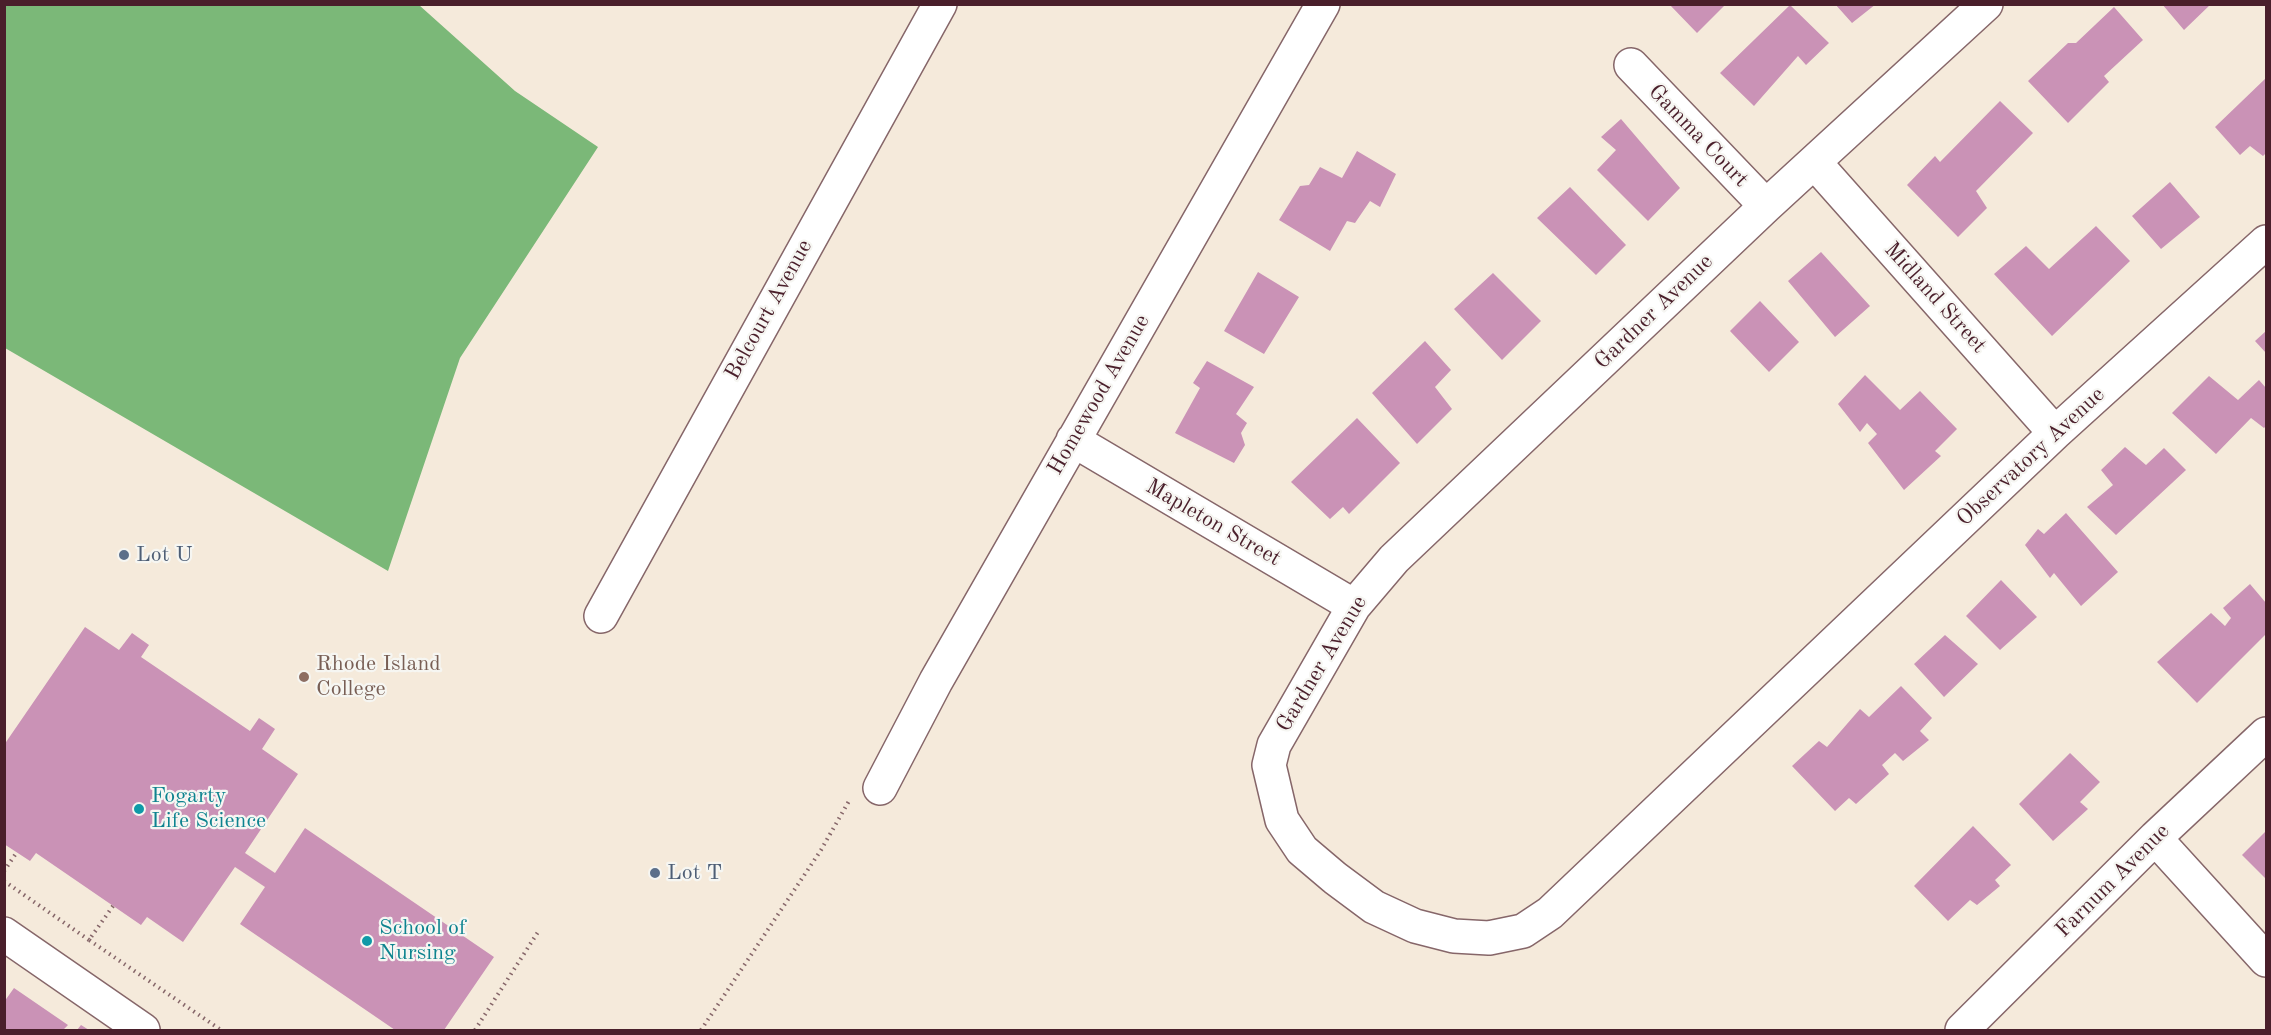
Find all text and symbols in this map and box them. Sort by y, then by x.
street label: Gamma Court [1642,79,1754,193]
street label: Belcourt Avenue [720,235,818,385]
street label: Midland Street [1878,237,1992,359]
street label: Gardner Avenue [1589,249,1719,375]
street label: Homewood Avenue [1042,310,1156,480]
street label: Observatory Avenue [1952,382,2110,532]
street label: Mapleton Street [1141,474,1285,572]
place label: Lot U [136,542,193,568]
marker: Lot U [117,548,131,562]
street label: Gardner Avenue [1271,591,1373,737]
place label: Rhode Island College [316,651,441,702]
marker: Rhode Island College [297,670,311,684]
place label: Fogarty Life Science [151,783,266,834]
marker: Fogarty Life Science [132,802,146,816]
street label: Farnum Avenue [2050,818,2176,944]
place label: Lot T [667,860,722,886]
marker: Lot T [648,866,662,880]
place label: School of Nursing [379,915,466,966]
marker: School of Nursing [360,934,374,948]

